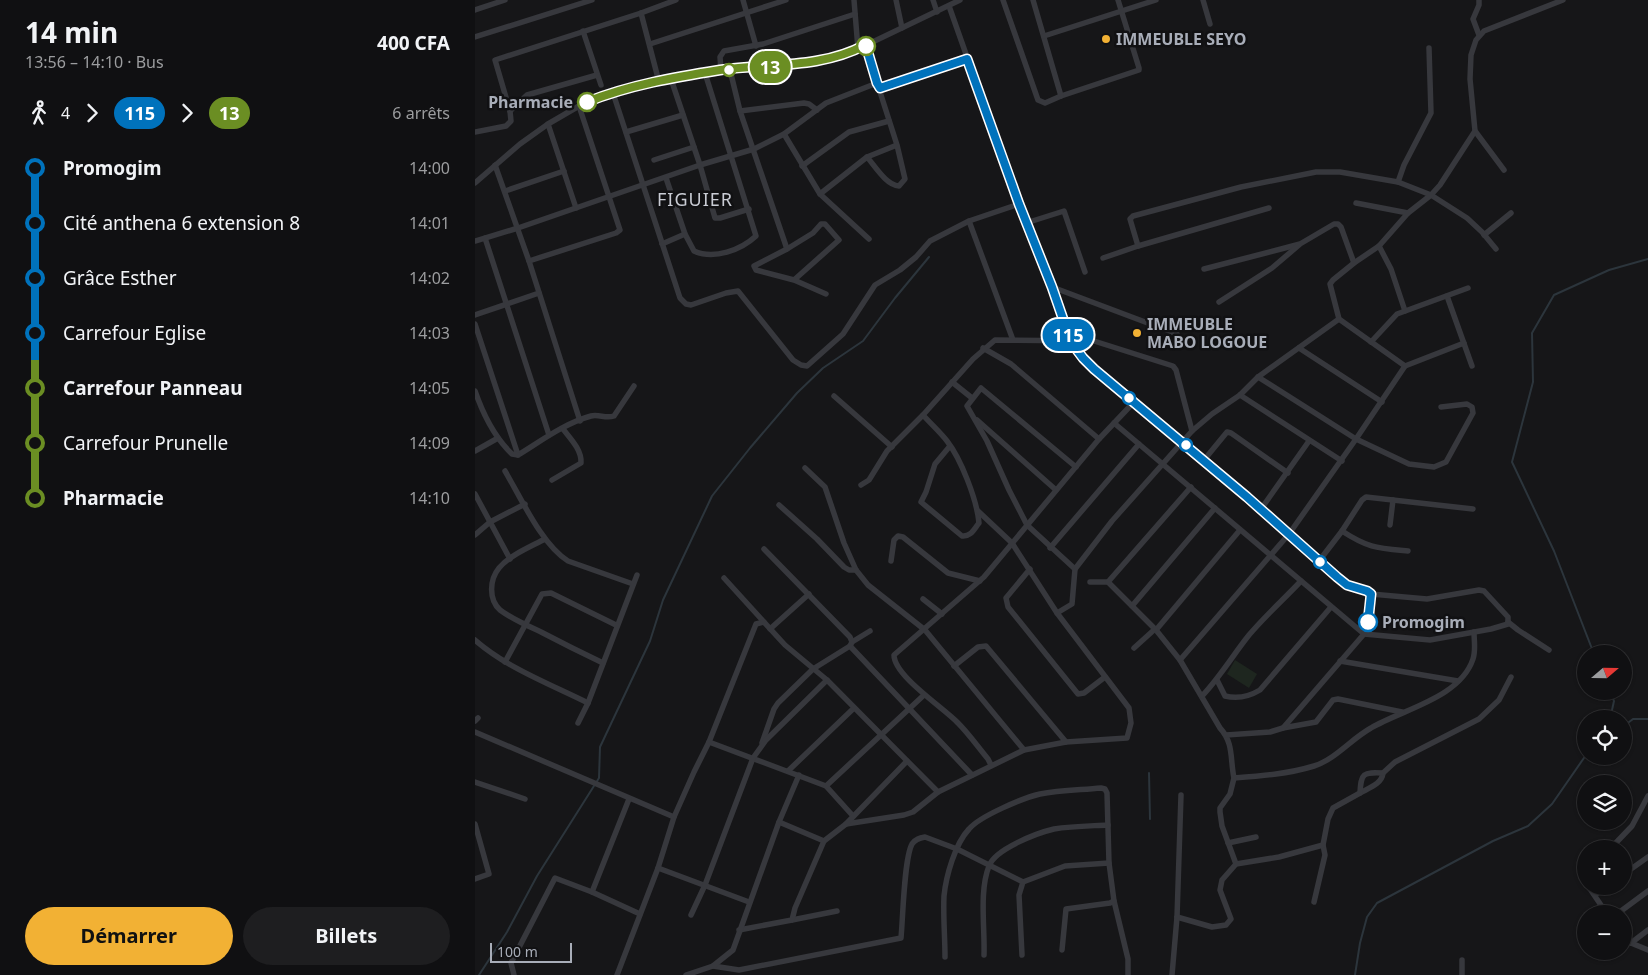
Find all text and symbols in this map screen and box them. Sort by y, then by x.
text: 14 min [25,13,118,51]
place label: IMMEUBLE SEYO [1116,28,1246,50]
text: 400 CFA [377,30,450,56]
marker: IMMEUBLE SEYO [1100,33,1112,45]
unlabelled marker [856,36,876,56]
text: 13:56 – 14:10 · Bus [25,51,164,73]
line badge: 13 [747,51,793,83]
text: 13 [760,55,780,79]
unlabelled marker [722,63,736,77]
place label: Pharmacie [488,91,573,113]
marker: Pharmacie [577,92,597,112]
icon: walk [25,99,53,127]
icon: forward [78,99,106,127]
icon: forward [173,99,201,127]
text: 115 [124,101,155,125]
text: 13 [219,101,240,125]
text: 4 [61,102,70,124]
text: 6 arrêts [392,102,450,124]
text: Promogim [63,155,161,181]
text: 14:00 [409,157,450,179]
district label: FIGUIER [657,187,733,211]
text: Cité anthena 6 extension 8 [63,210,300,236]
text: 14:01 [409,212,450,234]
text: Grâce Esther [63,265,177,291]
text: 14:02 [409,267,450,289]
place label: IMMEUBLE MABO LOGOUE [1147,313,1267,353]
line badge: 115 [1039,319,1097,351]
text: Carrefour Eglise [63,320,206,346]
text: 14:03 [409,322,450,344]
text: 115 [1053,323,1083,347]
marker: IMMEUBLE MABO LOGOUE [1131,327,1143,339]
text: Carrefour Panneau [63,375,243,401]
text: 14:05 [409,377,450,399]
unlabelled marker [1122,391,1136,405]
text: Carrefour Prunelle [63,430,228,456]
text: 14:09 [409,432,450,454]
unlabelled marker [1179,438,1193,452]
text: Pharmacie [63,485,164,511]
text: 14:10 [409,487,450,509]
unlabelled marker [1313,555,1327,569]
place label: Promogim [1382,611,1465,633]
marker: Promogim [1358,612,1378,632]
north arrow [1577,645,1633,700]
map controls [1577,645,1632,960]
button: locate [1577,710,1632,765]
button: layers [1577,775,1632,830]
button: + [1577,840,1632,895]
button: − [1577,905,1632,960]
button: Démarrer [25,907,233,965]
button: Billets [243,907,450,965]
scale bar [490,940,573,963]
text: 100 m [497,942,538,961]

